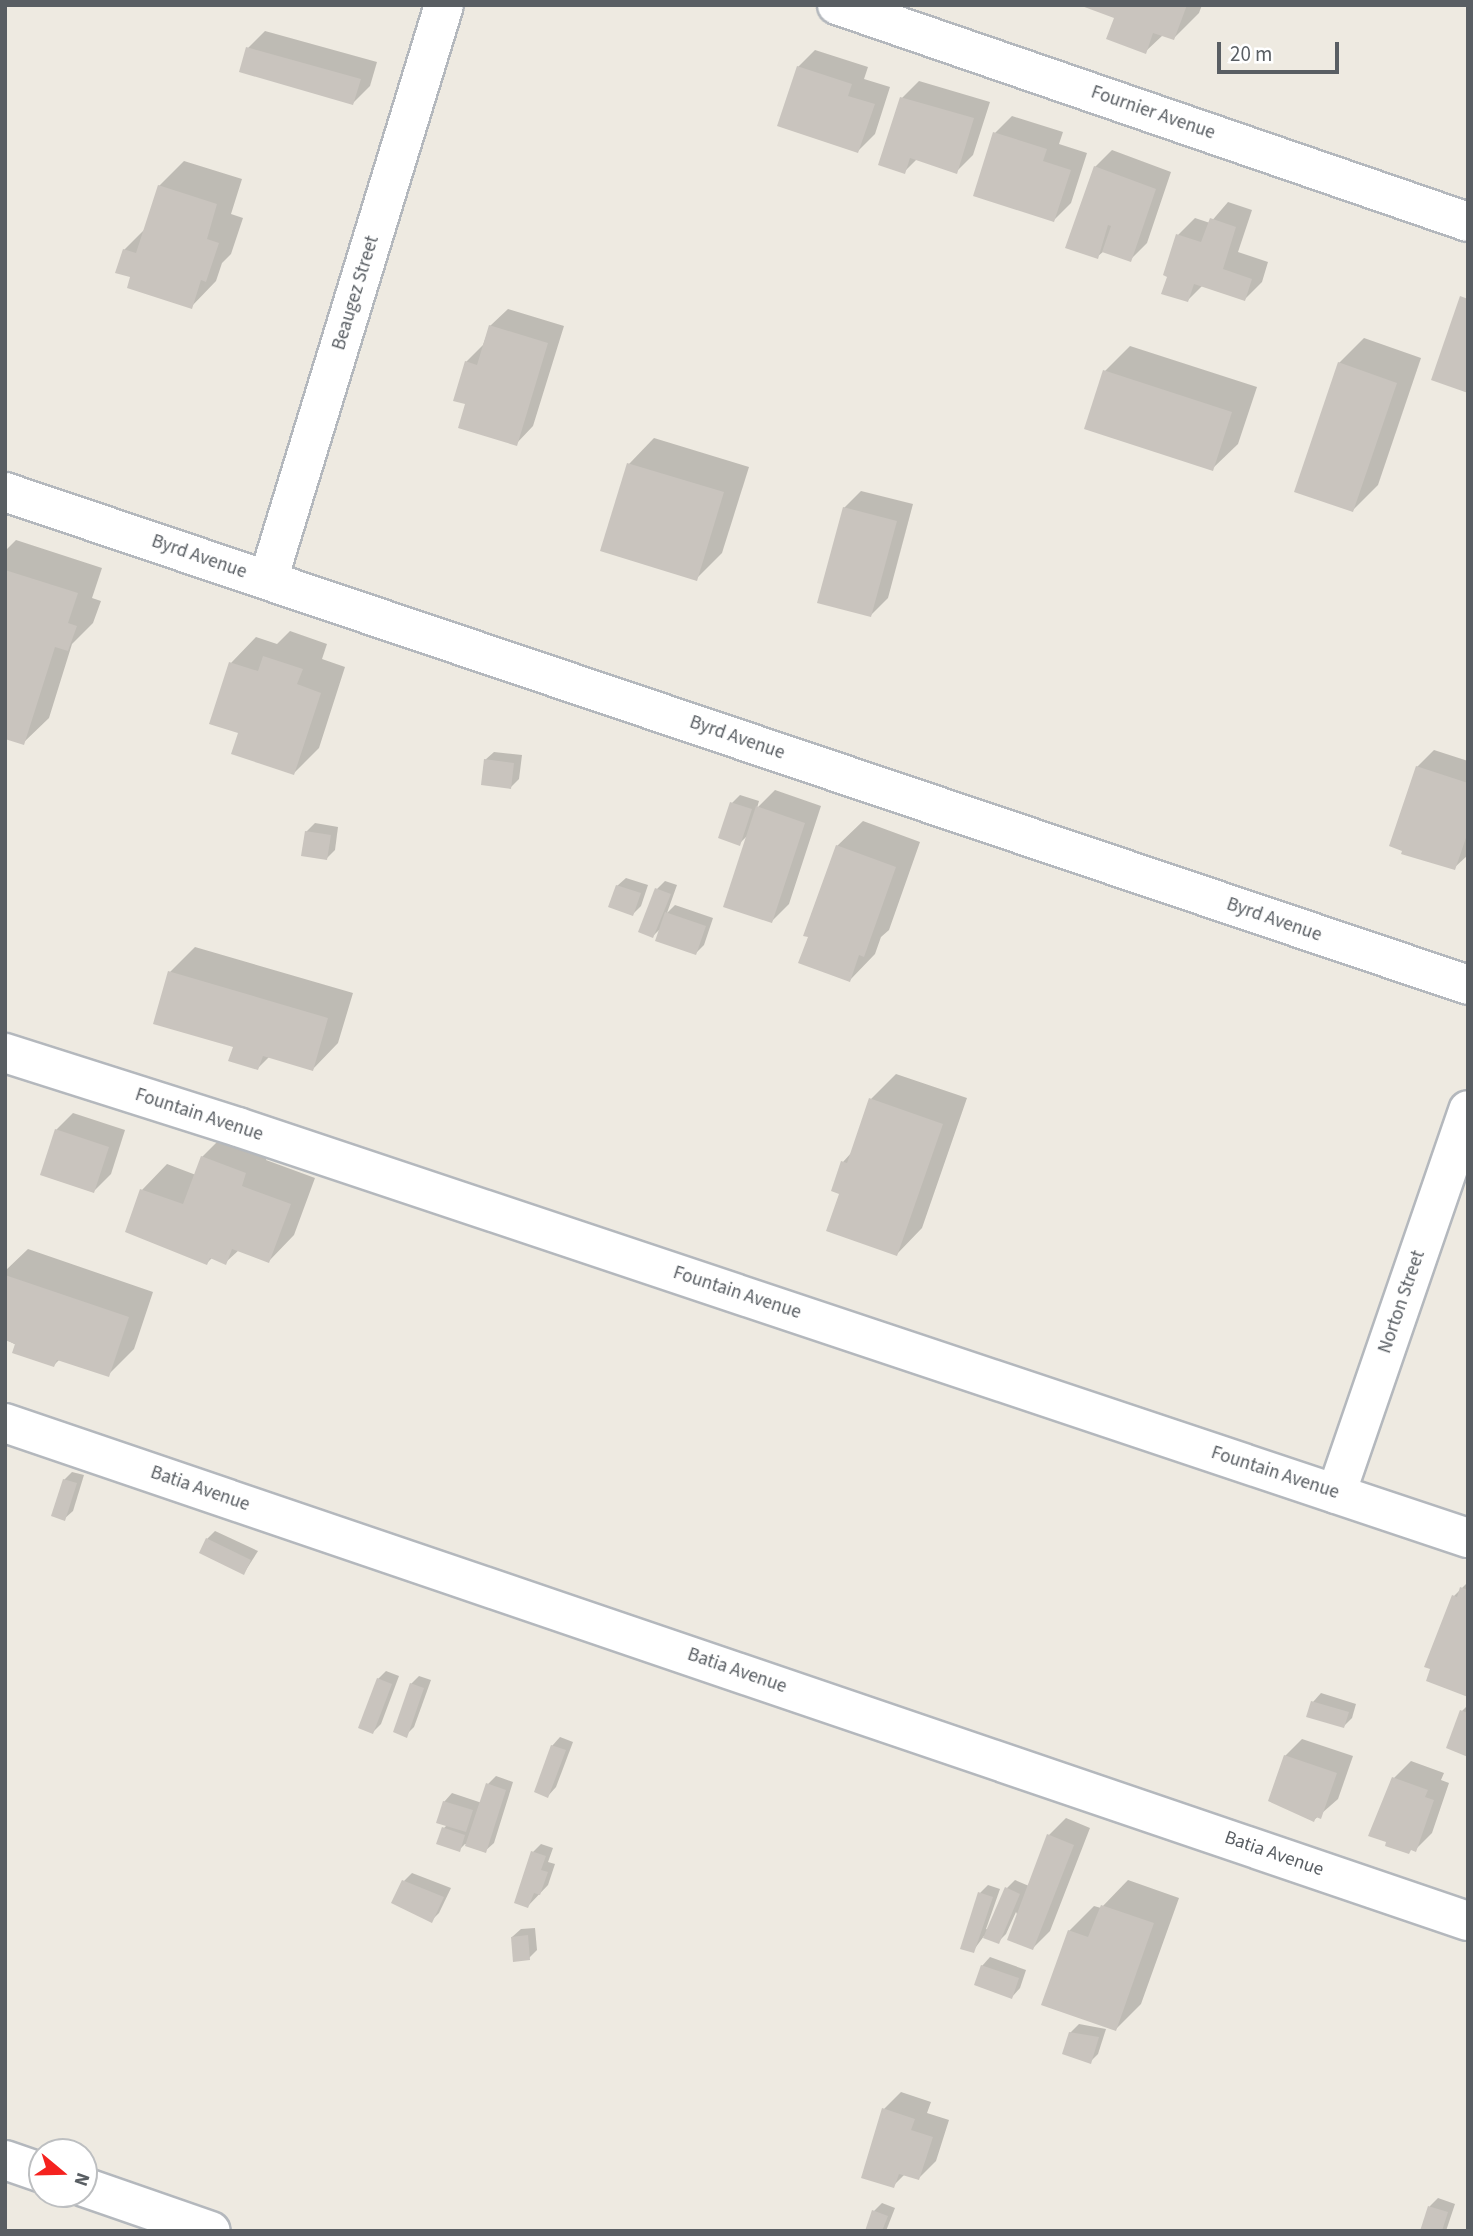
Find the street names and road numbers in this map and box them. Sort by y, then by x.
street label: Fournier Avenue [1088,81,1218,145]
street label: Beaugez Street [328,233,384,353]
street label: Byrd Avenue [148,530,250,584]
street label: Byrd Avenue [686,711,788,765]
street label: Byrd Avenue [1223,893,1325,947]
street label: Fountain Avenue [132,1084,266,1146]
street label: Norton Street [1374,1247,1430,1357]
street label: Fountain Avenue [670,1262,804,1324]
street label: Fountain Avenue [1208,1442,1342,1504]
street label: Batia Avenue [147,1461,253,1517]
street label: Batia Avenue [684,1643,790,1699]
street label: Batia Avenue [1221,1826,1327,1882]

